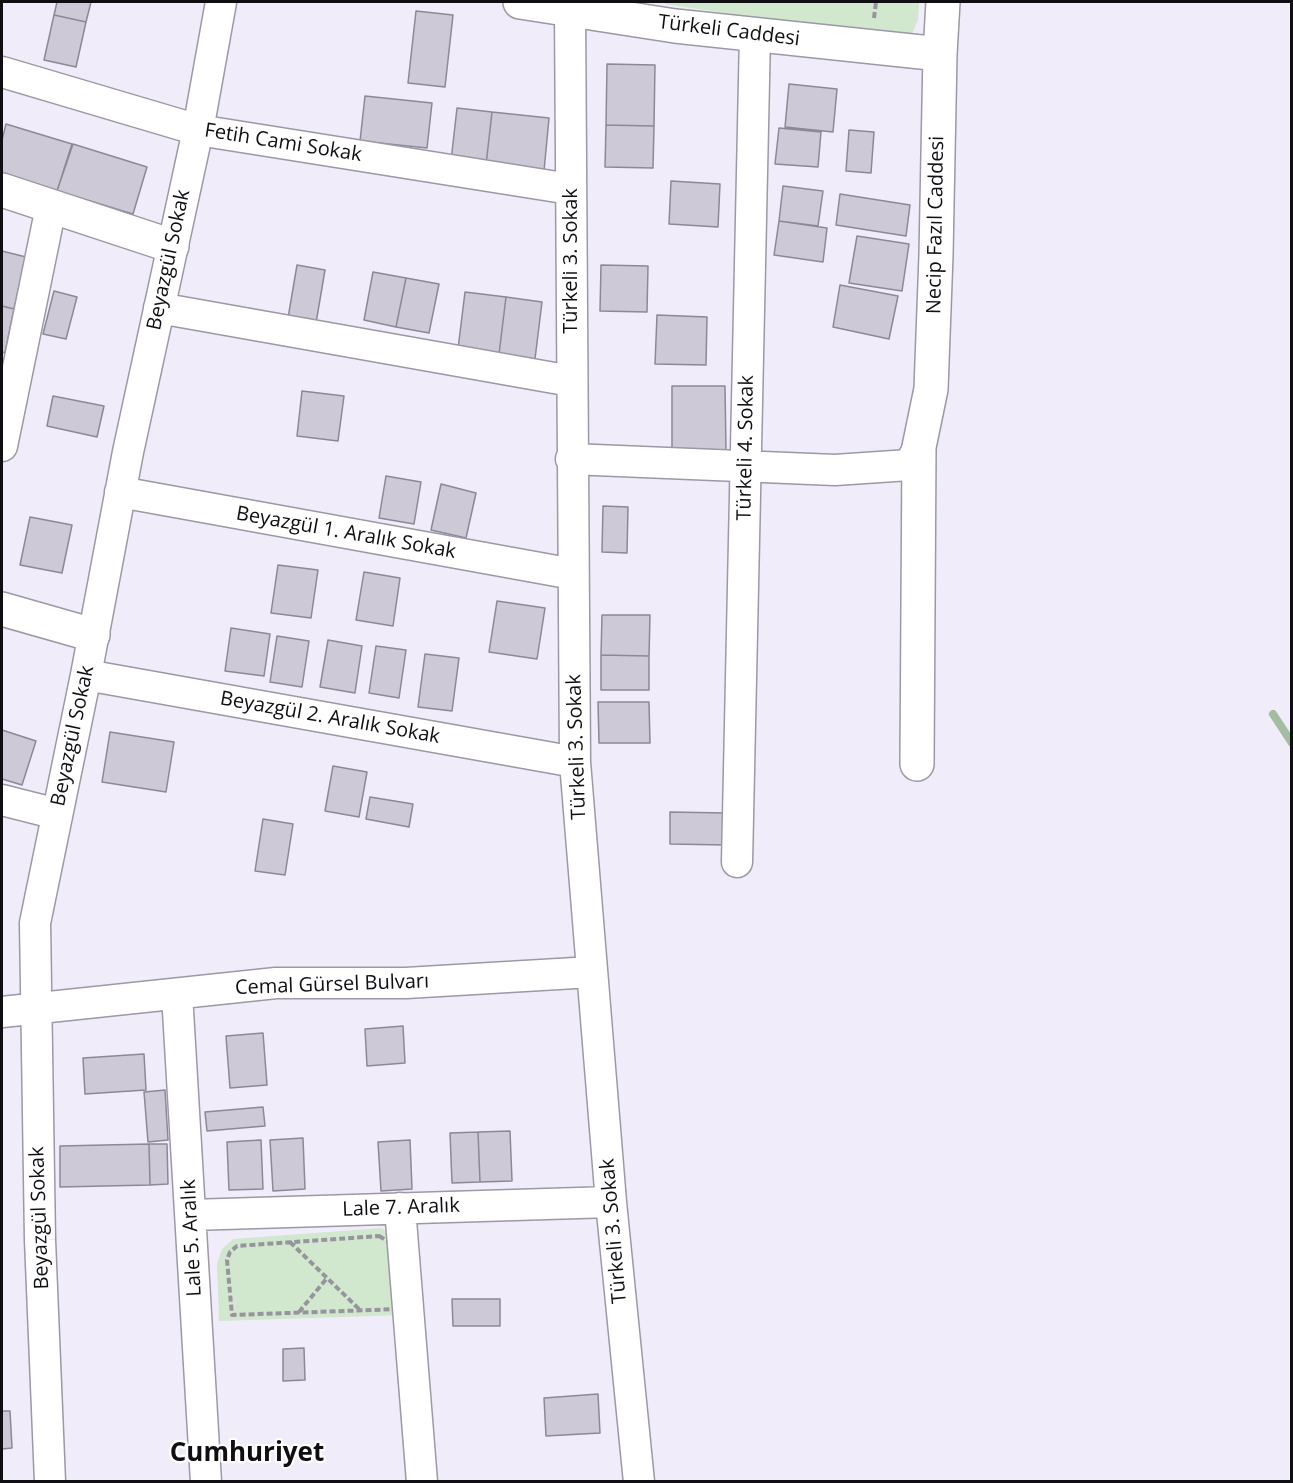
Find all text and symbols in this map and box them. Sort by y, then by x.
street label: Türkeli Caddesi [657,10,801,52]
street label: Fetih Cami Sokak [203,119,363,167]
street label: Necip Fazıl Caddesi [922,136,950,314]
street label: Beyazgül Sokak [142,187,196,333]
street label: Türkeli 3. Sokak [559,188,583,334]
street label: Türkeli 4. Sokak [733,375,759,521]
street label: Beyazgül 1. Aralık Sokak [234,502,458,564]
street label: Beyazgül Sokak [46,663,100,809]
street label: Türkeli 3. Sokak [562,674,592,820]
street label: Beyazgül 2. Aralık Sokak [218,687,442,749]
street label: Cemal Gürsel Bulvarı [235,970,429,1000]
street label: Beyazgül Sokak [26,1146,54,1290]
street label: Türkeli 3. Sokak [596,1157,632,1305]
street label: Lale 5. Aralık [177,1179,207,1297]
street label: Lale 7. Aralık [342,1194,460,1222]
district label: Cumhuriyet [170,1438,324,1470]

